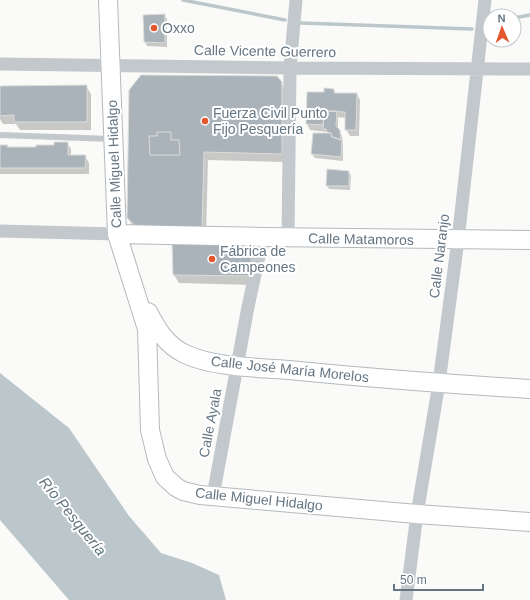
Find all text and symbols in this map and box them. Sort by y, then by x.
north arrow [482,8,522,48]
text: N [497,12,506,24]
place label: Oxxo [162,20,195,36]
marker: Oxxo [149,23,159,33]
street label: Calle Vicente Guerrero [194,42,336,60]
street label: Calle Miguel Hidalgo [104,99,124,228]
place label: Fuerza Civil Punto Fijo Pesquería [213,105,328,137]
marker: Fuerza Civil Punto Fijo Pesquería [200,116,210,126]
street label: Calle Naranjo [426,213,452,299]
street label: Calle Matamoros [308,230,414,248]
place label: Fábrica de Campeones [220,243,296,275]
marker: Fábrica de Campeones [207,254,217,264]
street label: Calle José María Morelos [210,353,370,385]
street label: Calle Ayala [195,387,225,459]
water label: Río Pesquería [36,473,110,559]
street label: Calle Miguel Hidalgo [194,484,324,514]
scale bar [394,566,483,592]
text: 50 m [400,573,427,587]

